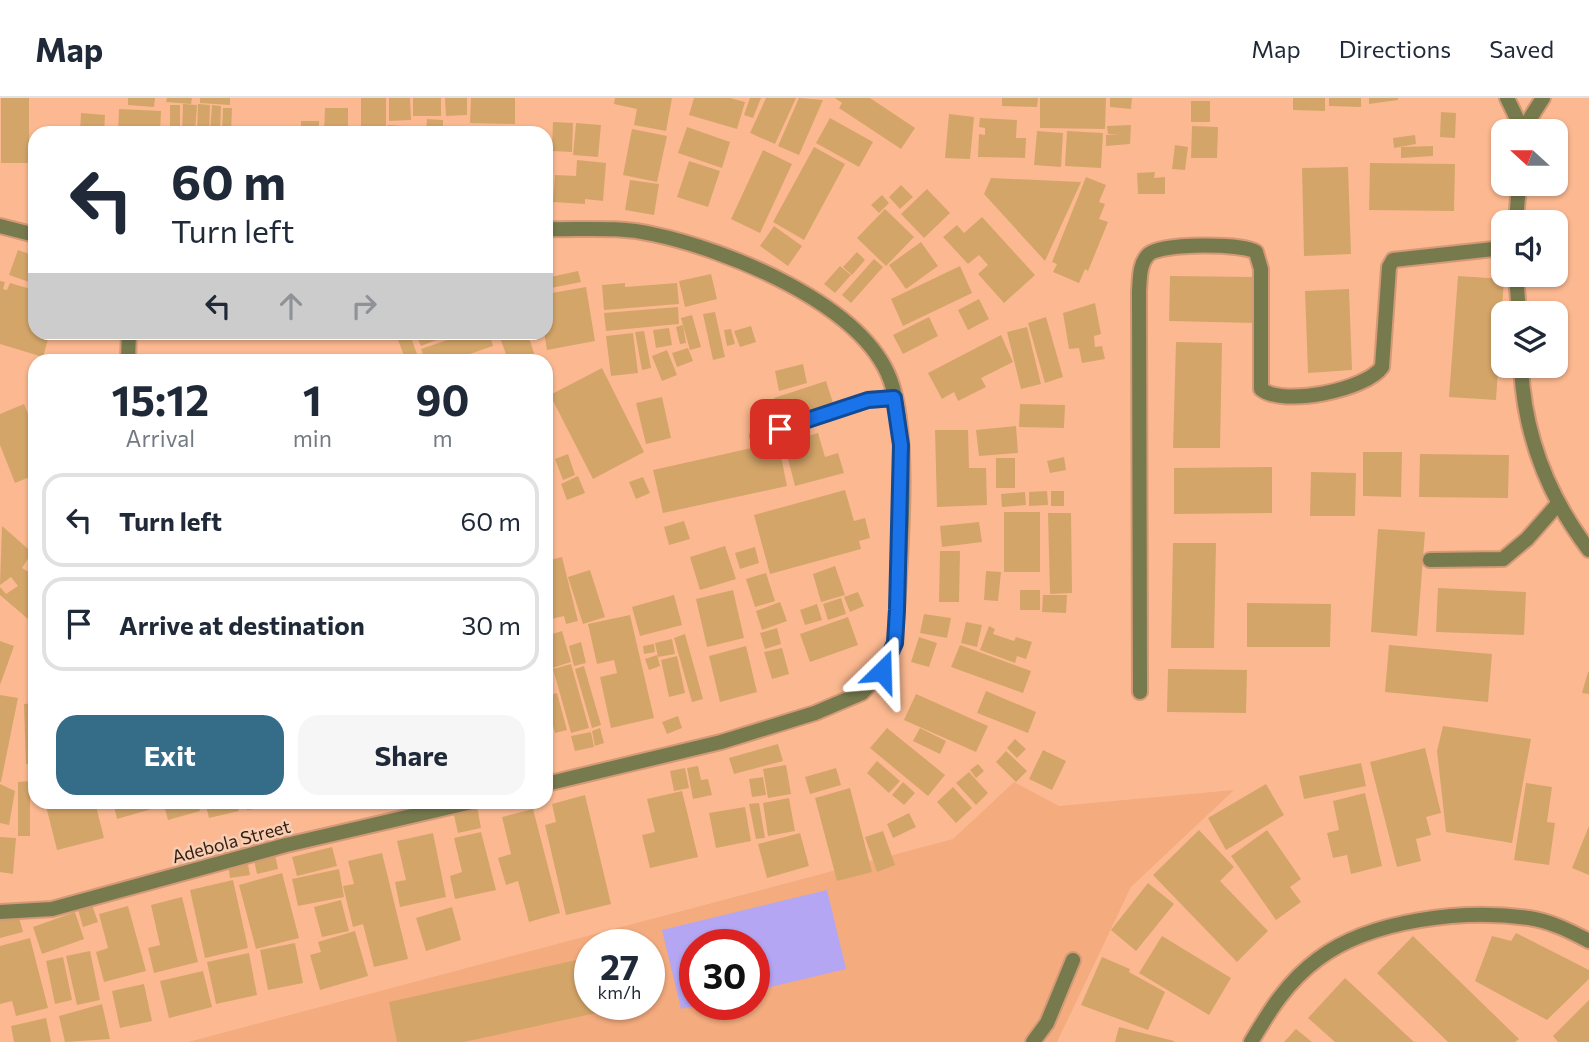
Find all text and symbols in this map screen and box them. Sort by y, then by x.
text: Map [35,28,103,69]
text: Map [1251,34,1301,63]
text: Directions [1339,34,1451,63]
text: Saved [1489,34,1554,63]
north arrow [1491,119,1568,196]
map controls [1491,119,1568,378]
text: 60 m [171,150,286,210]
icon: left [56,154,147,245]
text: Turn left [171,210,295,250]
button: sound [1491,210,1568,287]
icon: left [199,287,237,325]
icon: ahead [272,287,310,325]
icon: right [345,287,383,325]
button: layers [1491,301,1568,378]
text: 15:12 [112,373,209,425]
text: 1 [303,373,322,425]
text: 90 [416,373,469,425]
pin [750,399,810,459]
icon: arrive [761,410,799,448]
text: Arrival [126,424,195,452]
text: min [293,424,332,452]
text: m [432,424,452,452]
icon: left [60,501,98,539]
text: Turn left [119,505,222,536]
text: 60 m [461,505,521,536]
icon: arrive [60,605,98,643]
text: Arrive at destination [119,609,365,640]
text: 30 m [462,609,521,640]
position arrow [845,634,919,708]
button: Exit [56,715,284,795]
button: Share [298,715,525,795]
street label: Adebola Street [169,815,293,867]
speed limit sign: 30 [679,929,770,1020]
text: 27 [600,944,639,987]
text: km/h [598,981,641,1003]

